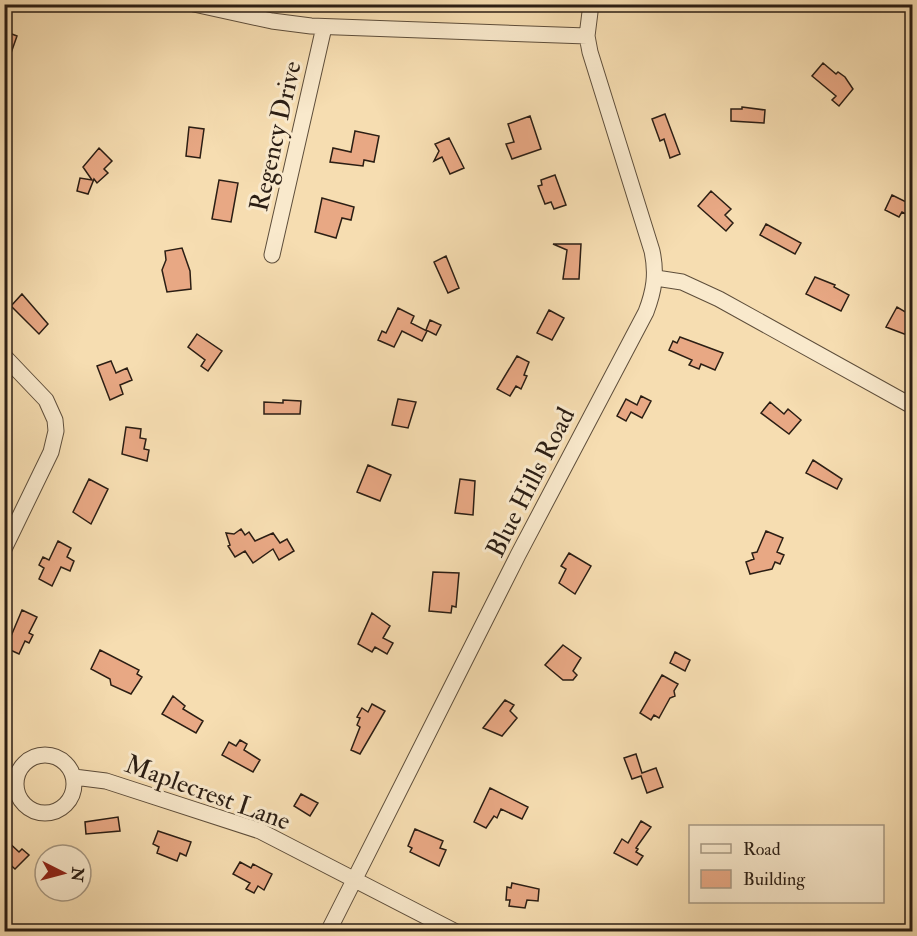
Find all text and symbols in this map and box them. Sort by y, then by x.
street label: Regency Drive [243,58,309,214]
street label: Blue Hills Road [480,402,582,563]
street label: Maplecrest Lane [120,748,295,839]
legend [689,825,884,903]
text: Road [743,838,781,861]
north arrow [33,843,93,903]
text: N [66,865,88,883]
text: Building [743,868,806,891]

